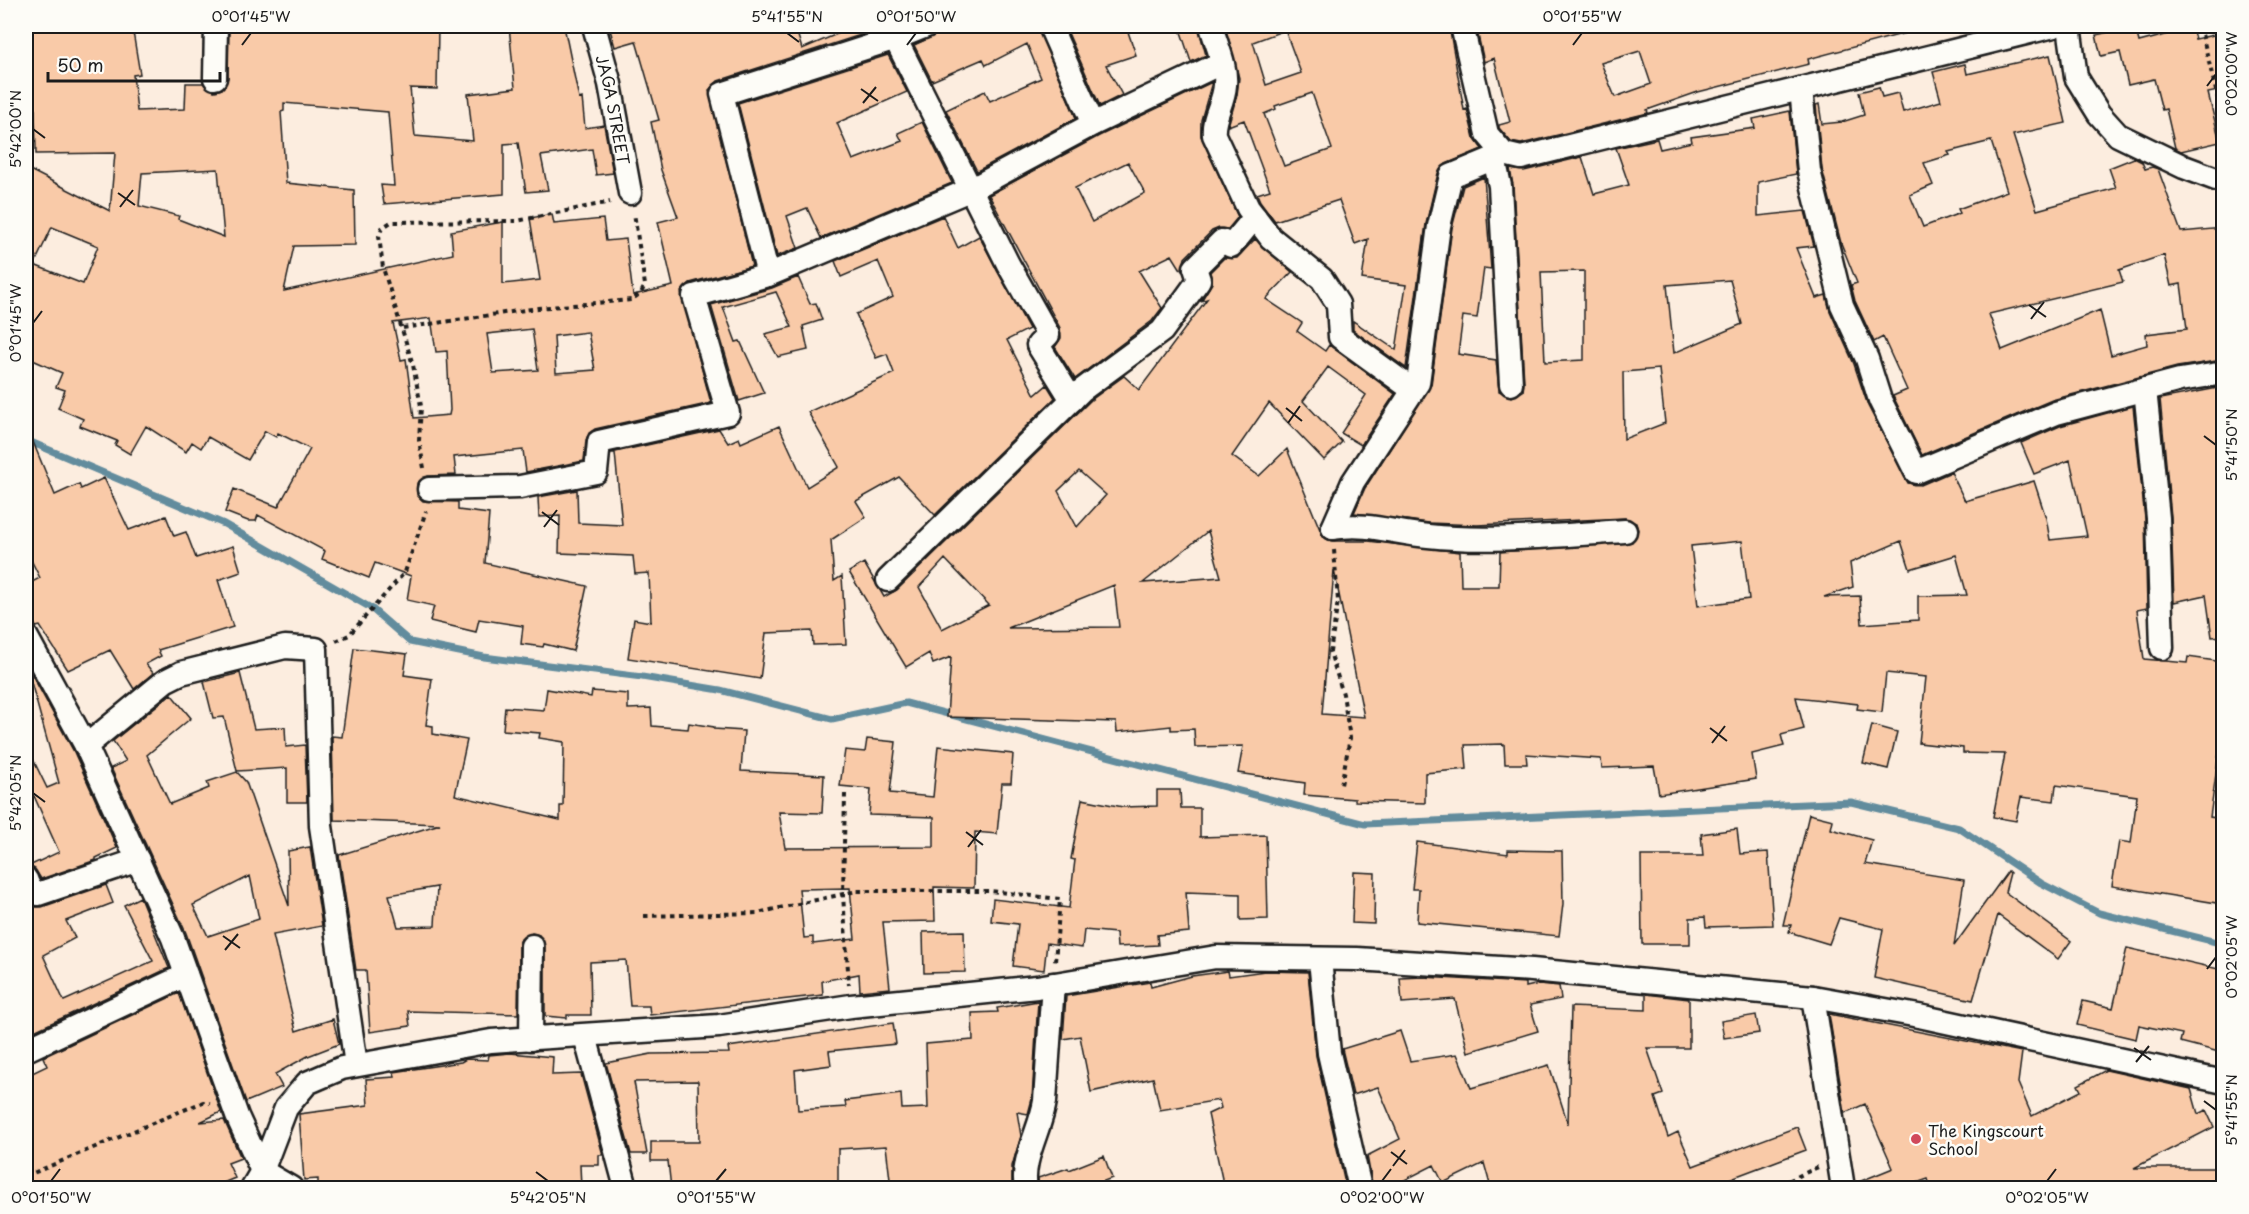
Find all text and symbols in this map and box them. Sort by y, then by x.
text: 0°01'45"W [212,4,291,27]
text: 5°41'55"N [751,4,823,27]
text: 0°01'50"W [876,4,957,27]
text: 0°01'55"W [1542,4,1622,27]
text: 0°02'00"W [2219,31,2242,116]
scale bar [48,45,220,83]
text: 50 m [57,51,104,78]
street label: JAGA STREET [590,52,637,166]
text: 5°42'00"N [3,90,26,168]
text: 0°01'45"W [3,283,26,362]
text: 5°41'50"N [2219,408,2242,482]
text: 5°42'05"N [3,754,26,832]
text: 0°02'05"W [2219,915,2242,999]
text: 5°41'55"N [2219,1074,2242,1146]
place label: The Kingscourt School [1928,1118,2044,1160]
marker: The Kingscourt School [1909,1132,1923,1146]
text: 0°01'50"W [11,1185,92,1208]
text: 5°42'05"N [509,1185,587,1208]
text: 0°01'55"W [676,1185,756,1208]
text: 0°02'00"W [1340,1185,1425,1208]
text: 0°02'05"W [2005,1185,2089,1208]

